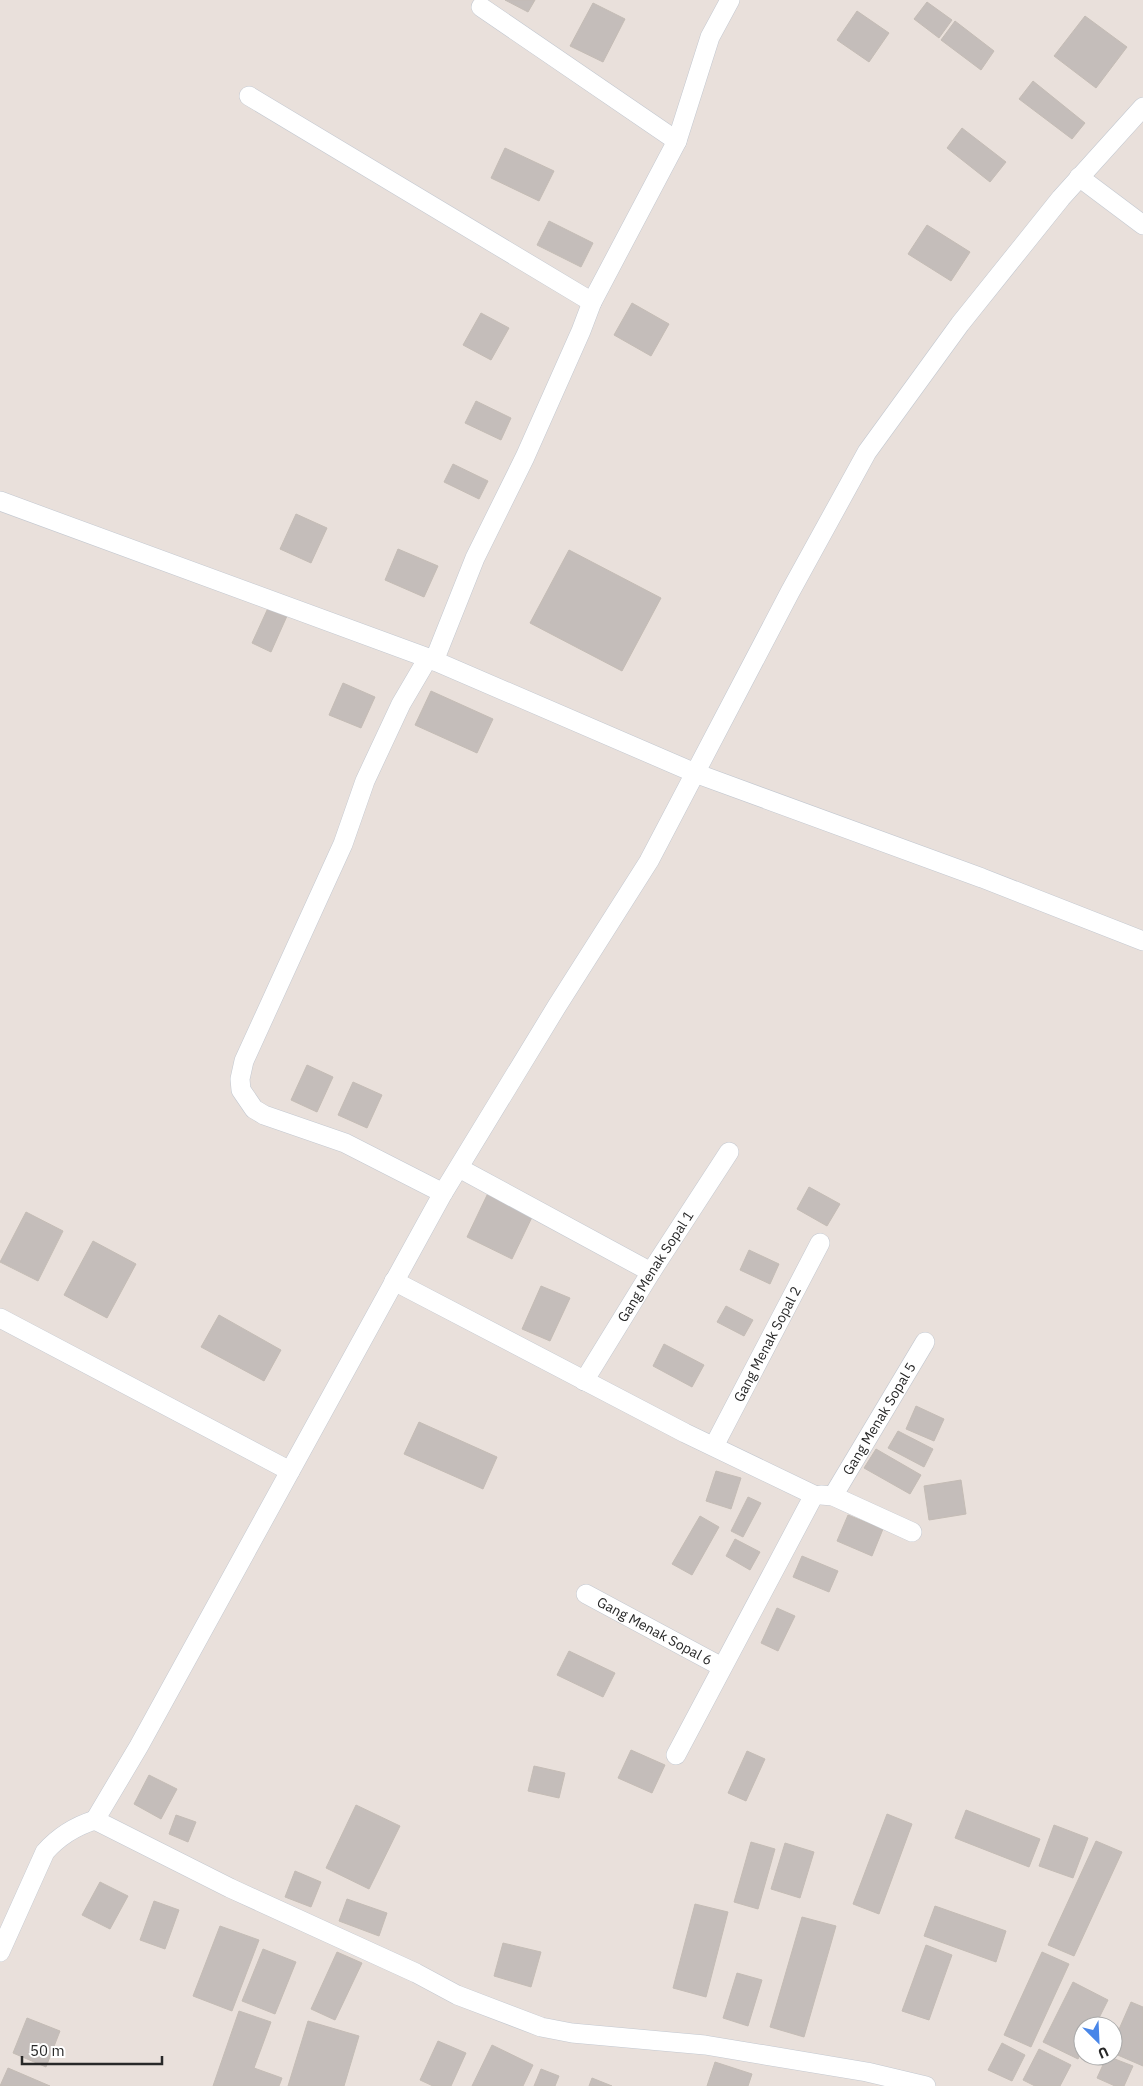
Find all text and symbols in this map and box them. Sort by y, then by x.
street label: Gang Menak Sopal 1 [613,1207,697,1325]
street label: Gang Menak Sopal 2 [730,1283,805,1405]
street label: Gang Menak Sopal 5 [839,1359,920,1478]
street label: Gang Menak Sopal 6 [594,1593,715,1669]
north arrow [1073,2016,1123,2066]
scale bar [22,2034,162,2066]
text: 50 m [30,2041,65,2060]
text: U [1095,2043,1111,2063]

